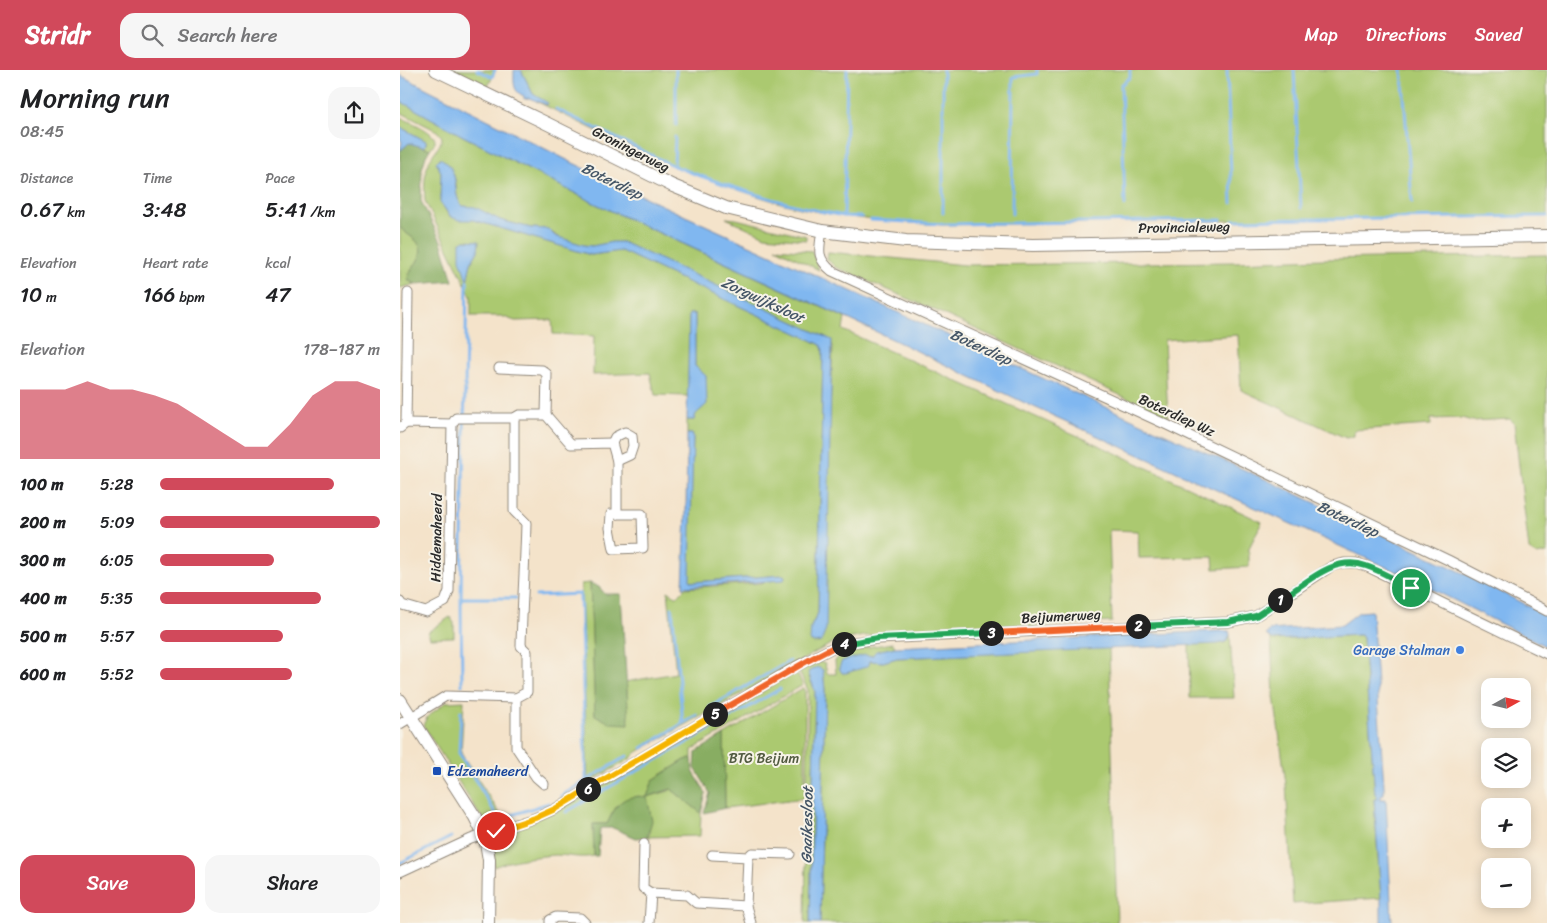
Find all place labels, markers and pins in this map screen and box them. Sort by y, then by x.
pin [1390,567,1432,609]
pin: 1 [1268,588,1292,612]
pin: 2 [1126,614,1150,638]
pin: 3 [978,620,1004,646]
pin: 4 [832,632,856,656]
place label: Garage Stalman [1353,638,1450,663]
marker: Garage Stalman [1454,644,1466,656]
pin: 5 [702,702,728,726]
place label: Edzemaheerd [447,759,530,784]
marker: Edzemaheerd [431,765,443,777]
pin: 6 [576,776,600,802]
pin [475,810,517,852]

